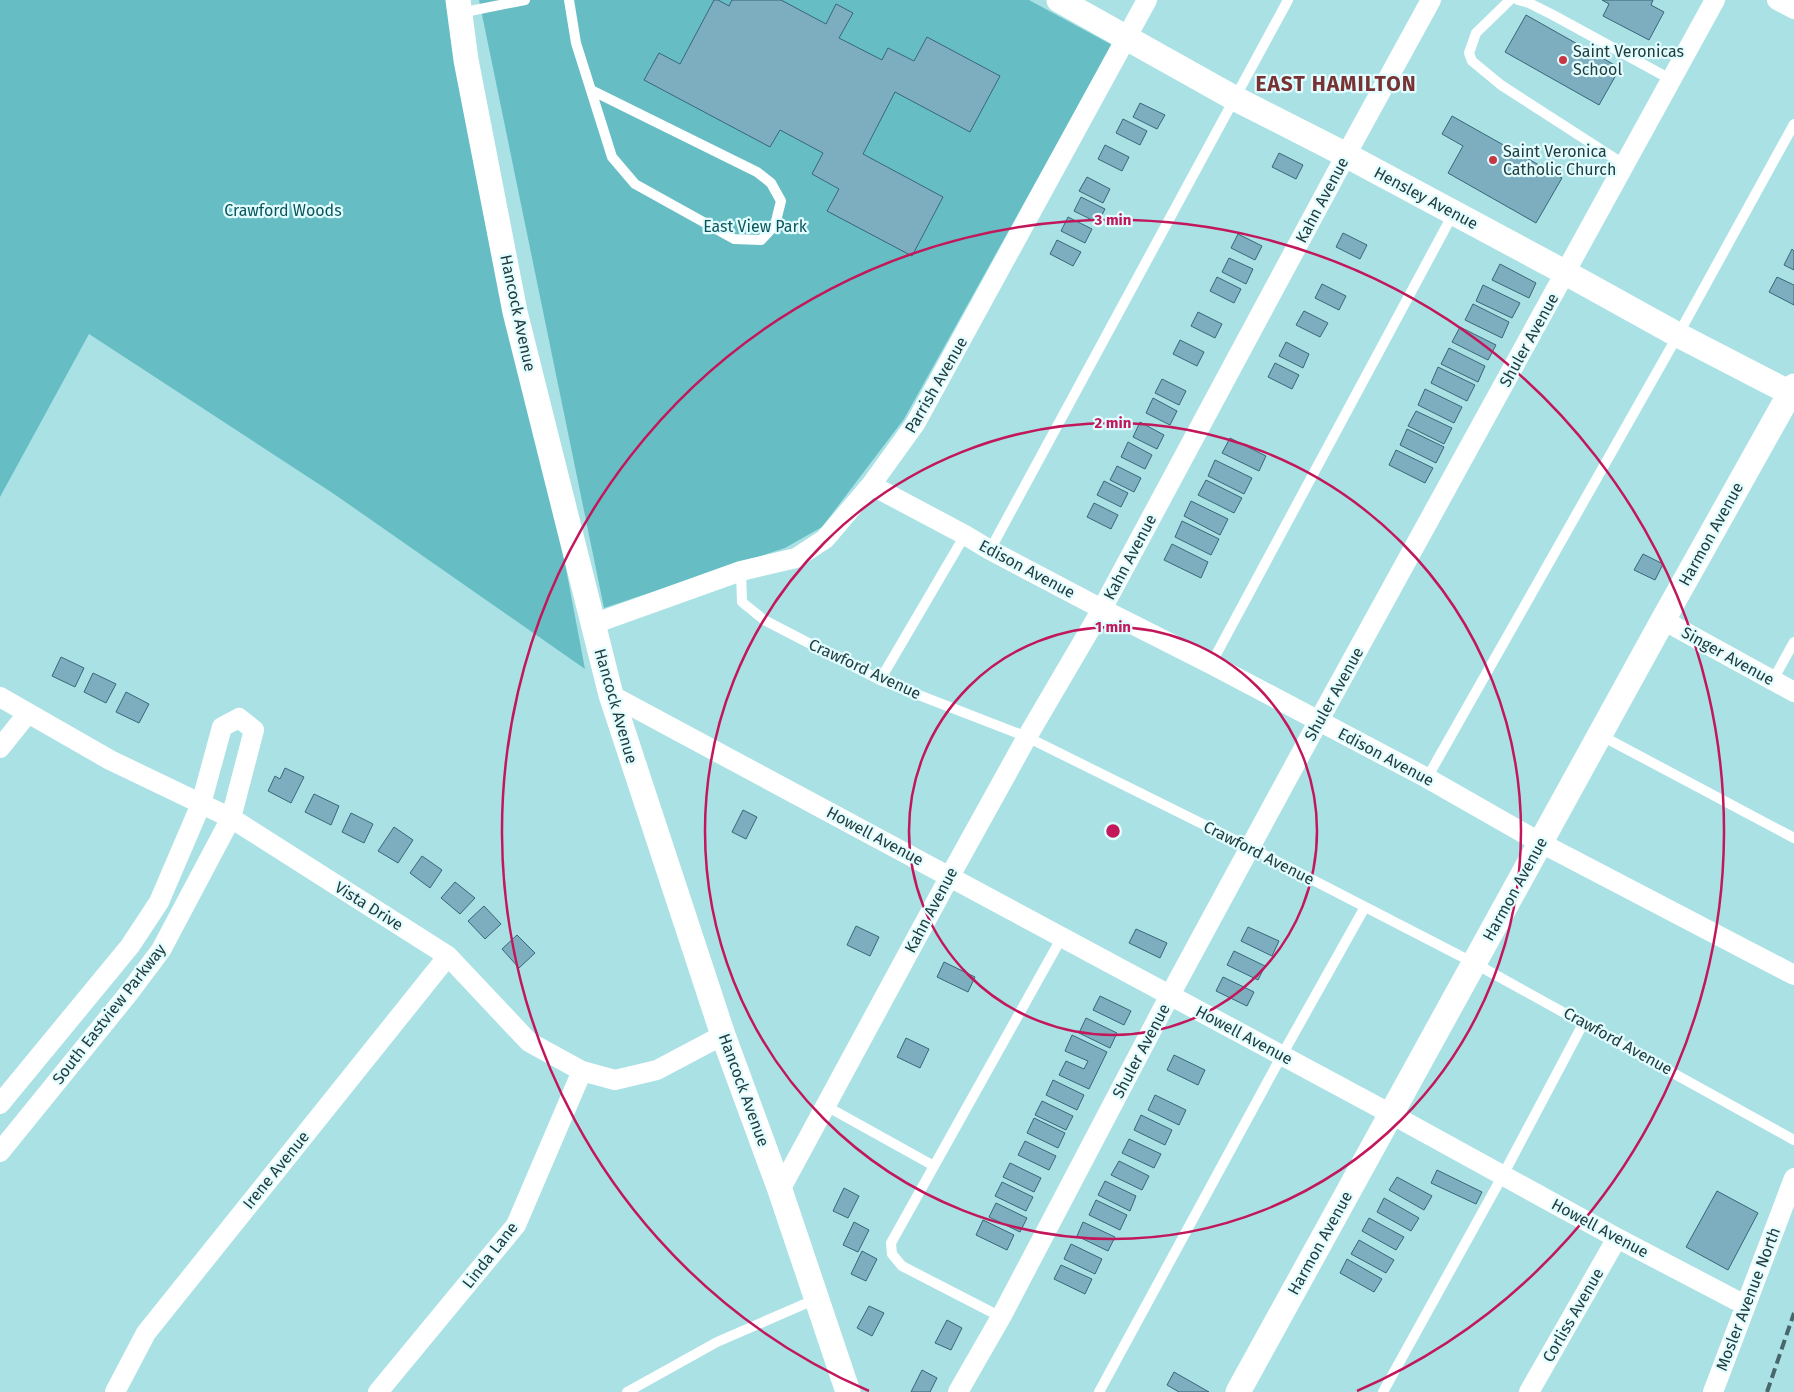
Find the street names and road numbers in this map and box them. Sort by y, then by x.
street label: Kahn Avenue [1292,154,1352,246]
street label: Hensley Avenue [1371,163,1481,233]
street label: Hancock Avenue [496,253,540,373]
street label: Shuler Avenue [1495,290,1563,390]
street label: Parrish Avenue [901,333,971,437]
street label: Harmon Avenue [1675,479,1747,589]
street label: Kahn Avenue [1100,511,1160,603]
street label: Edison Avenue [976,536,1078,602]
street label: Singer Avenue [1678,623,1778,689]
street label: Crawford Avenue [806,635,924,703]
street label: Shuler Avenue [1300,644,1368,744]
street label: Hancock Avenue [590,646,642,766]
street label: Edison Avenue [1335,724,1437,790]
street label: Howell Avenue [823,802,927,870]
street label: Crawford Avenue [1201,817,1317,889]
street label: Harmon Avenue [1479,834,1551,944]
street label: Kahn Avenue [901,864,961,956]
street label: Vista Drive [331,878,407,934]
street label: South Eastview Parkway [48,940,170,1088]
street label: Shuler Avenue [1108,1001,1174,1101]
street label: Howell Avenue [1192,1001,1296,1069]
street label: Crawford Avenue [1560,1003,1676,1079]
street label: Hancock Avenue [715,1031,773,1149]
street label: Irene Avenue [239,1127,313,1213]
street label: Harmon Avenue [1284,1188,1356,1298]
street label: Howell Avenue [1548,1194,1652,1262]
street label: Linda Lane [458,1218,522,1292]
street label: Mosler Avenue North [1712,1225,1784,1373]
street label: Corliss Avenue [1538,1265,1608,1365]

